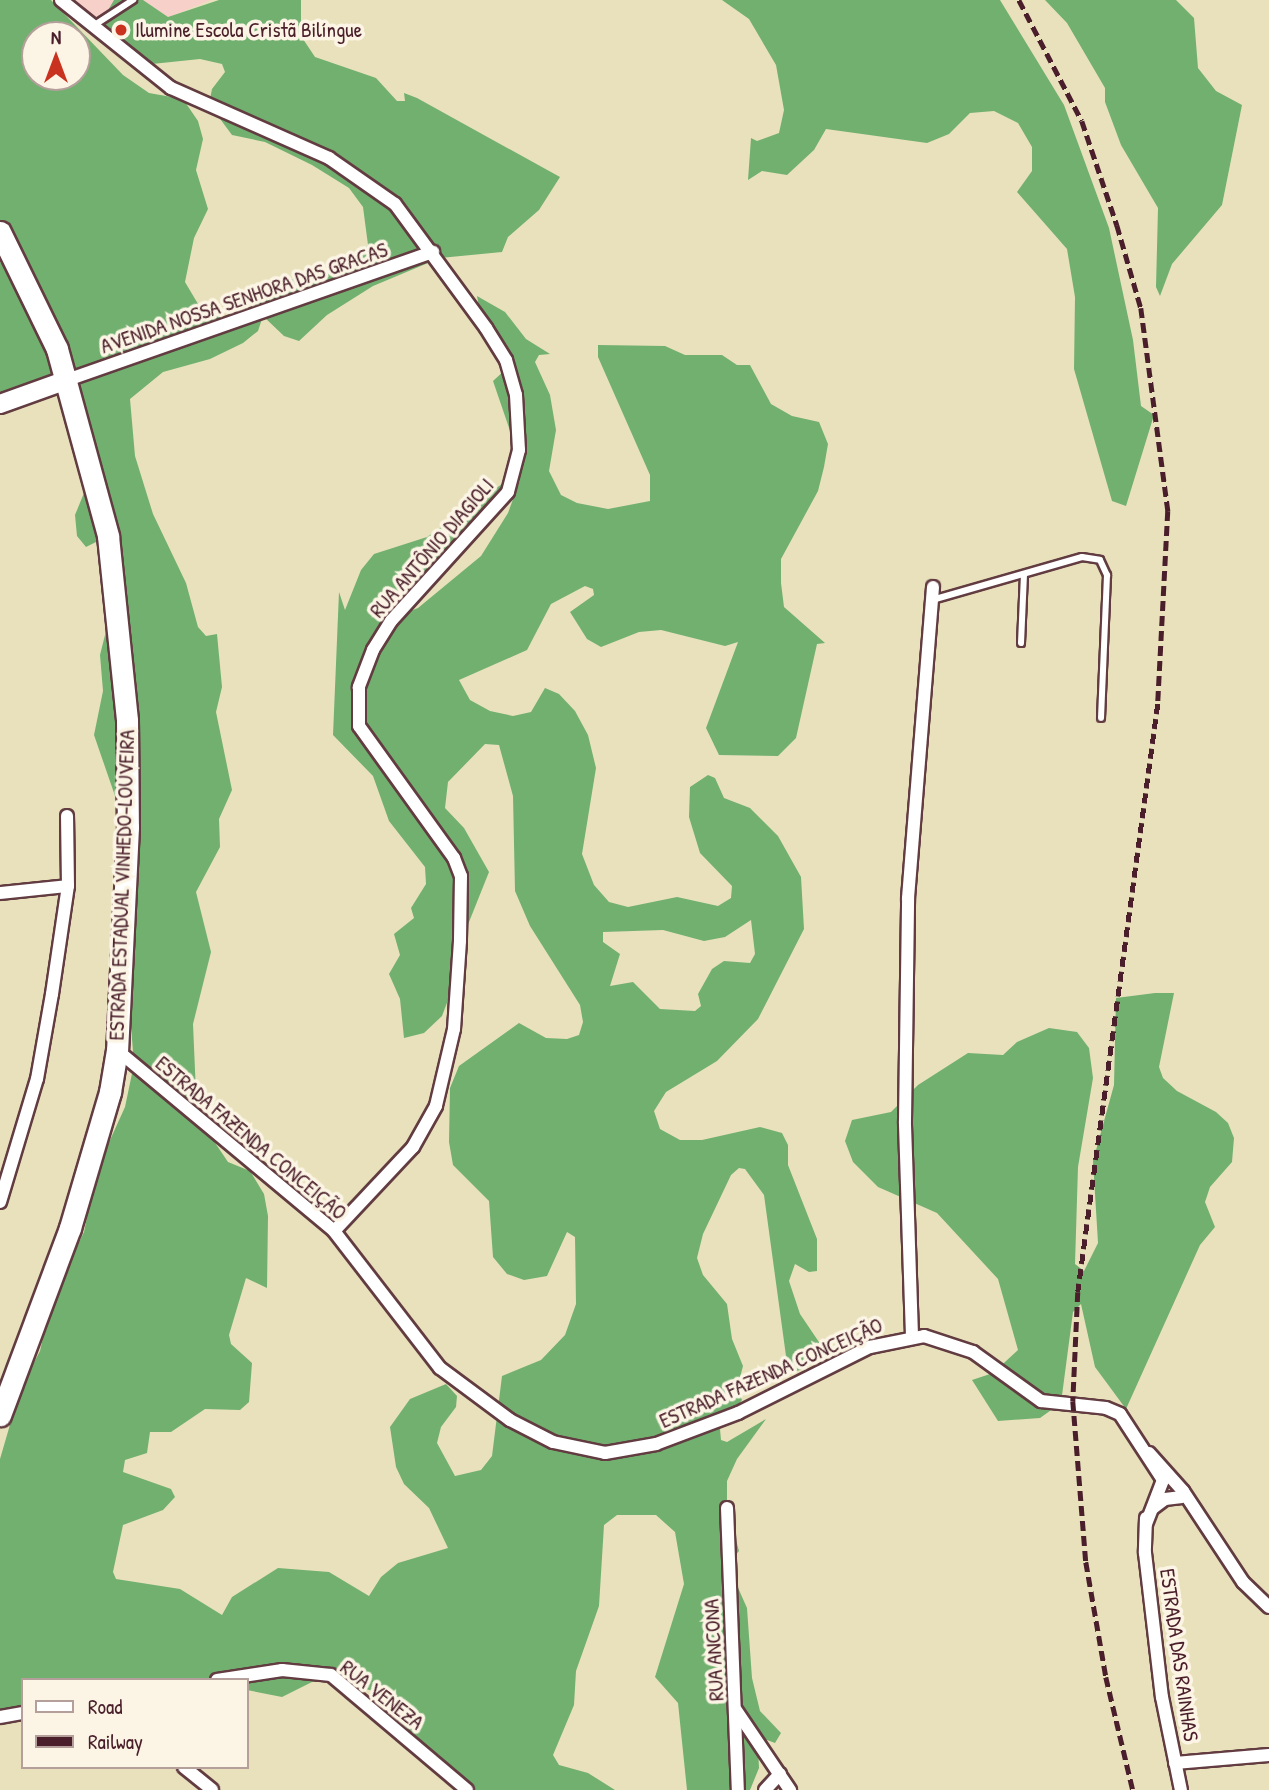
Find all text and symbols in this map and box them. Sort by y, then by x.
place label: Ilumine Escola Cristã Bilíngue [135,17,362,43]
north arrow [21,21,91,91]
marker: Ilumine Escola Cristã Bilíngue [113,22,129,38]
text: N [51,24,61,50]
street label: AVENIDA NOSSA SENHORA DAS GRACAS [97,237,391,359]
street label: RUA ANTÔNIO DIAGIOLI [365,473,499,623]
street label: ESTRADA ESTADUAL VINHEDO-LOUVEIRA [104,729,140,1041]
street label: ESTRADA FAZENDA CONCEIÇÃO [150,1051,352,1225]
street label: ESTRADA FAZENDA CONCEIÇÃO [656,1312,886,1434]
street label: ESTRADA DAS RAINHAS [1154,1567,1204,1743]
street label: RUA ANCONA [699,1598,729,1702]
street label: RUA VENEZA [335,1655,429,1735]
legend [21,1678,248,1769]
text: Road [88,1692,122,1721]
text: Railway [88,1727,143,1756]

